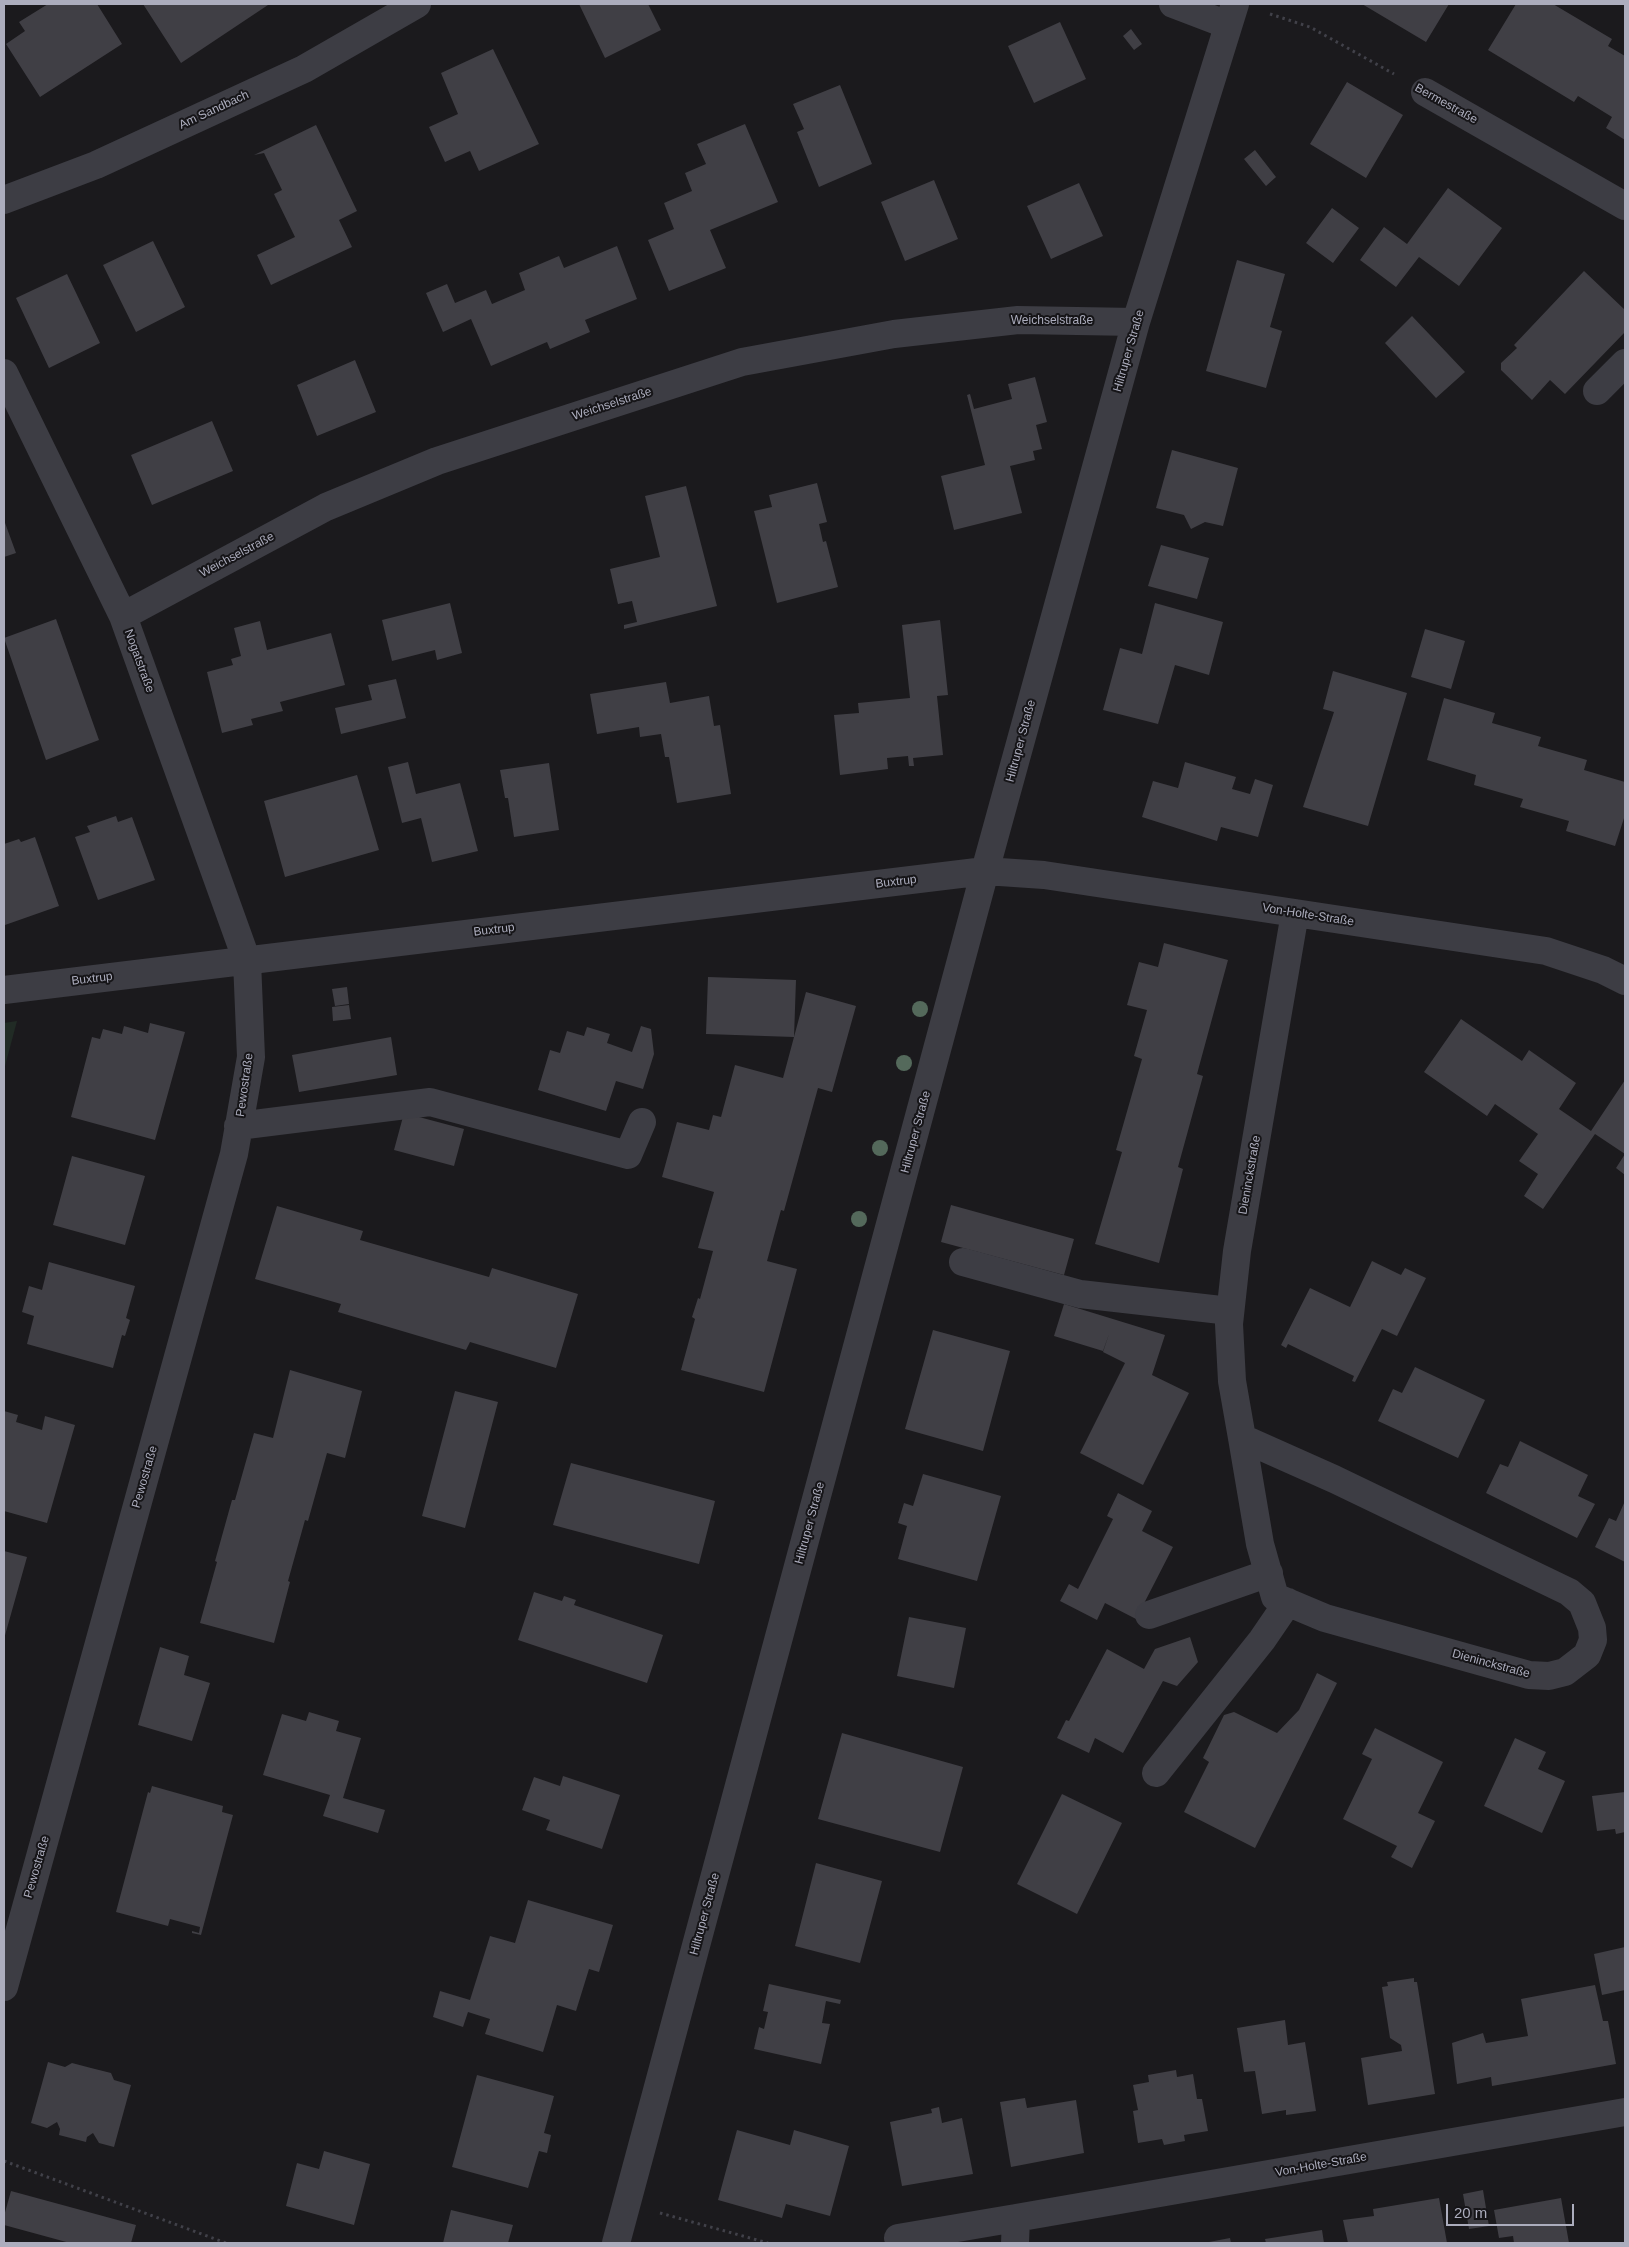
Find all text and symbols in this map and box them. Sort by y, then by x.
street label: Bermestraße [1412,81,1480,127]
street label: Am Sandbach [177,88,251,132]
street label: Hiltruper Straße [1110,308,1148,394]
street label: Weichselstraße [1011,314,1093,328]
street label: Weichselstraße [571,384,653,424]
street label: Weichselstraße [197,529,277,581]
street label: Nogatstraße [121,628,157,694]
street label: Hiltruper Straße [1003,698,1039,784]
street label: Buxtrup [875,872,917,892]
street label: Von-Holte-Straße [1261,901,1355,929]
street label: Buxtrup [473,920,515,940]
street label: Buxtrup [71,969,113,989]
street label: Pewostraße [233,1052,257,1118]
street label: Hiltruper Straße [898,1089,934,1175]
street label: Dieninckstraße [1236,1134,1264,1216]
street label: Pewostraße [129,1444,161,1510]
street label: Hiltruper Straße [792,1480,828,1566]
street label: Dieninckstraße [1450,1647,1532,1681]
street label: Pewostraße [21,1834,53,1900]
street label: Hiltruper Straße [687,1871,723,1957]
street label: Von-Holte-Straße [1274,2150,1368,2180]
scale bar [1449,2194,1576,2226]
text: 20 m [1454,2204,1487,2221]

